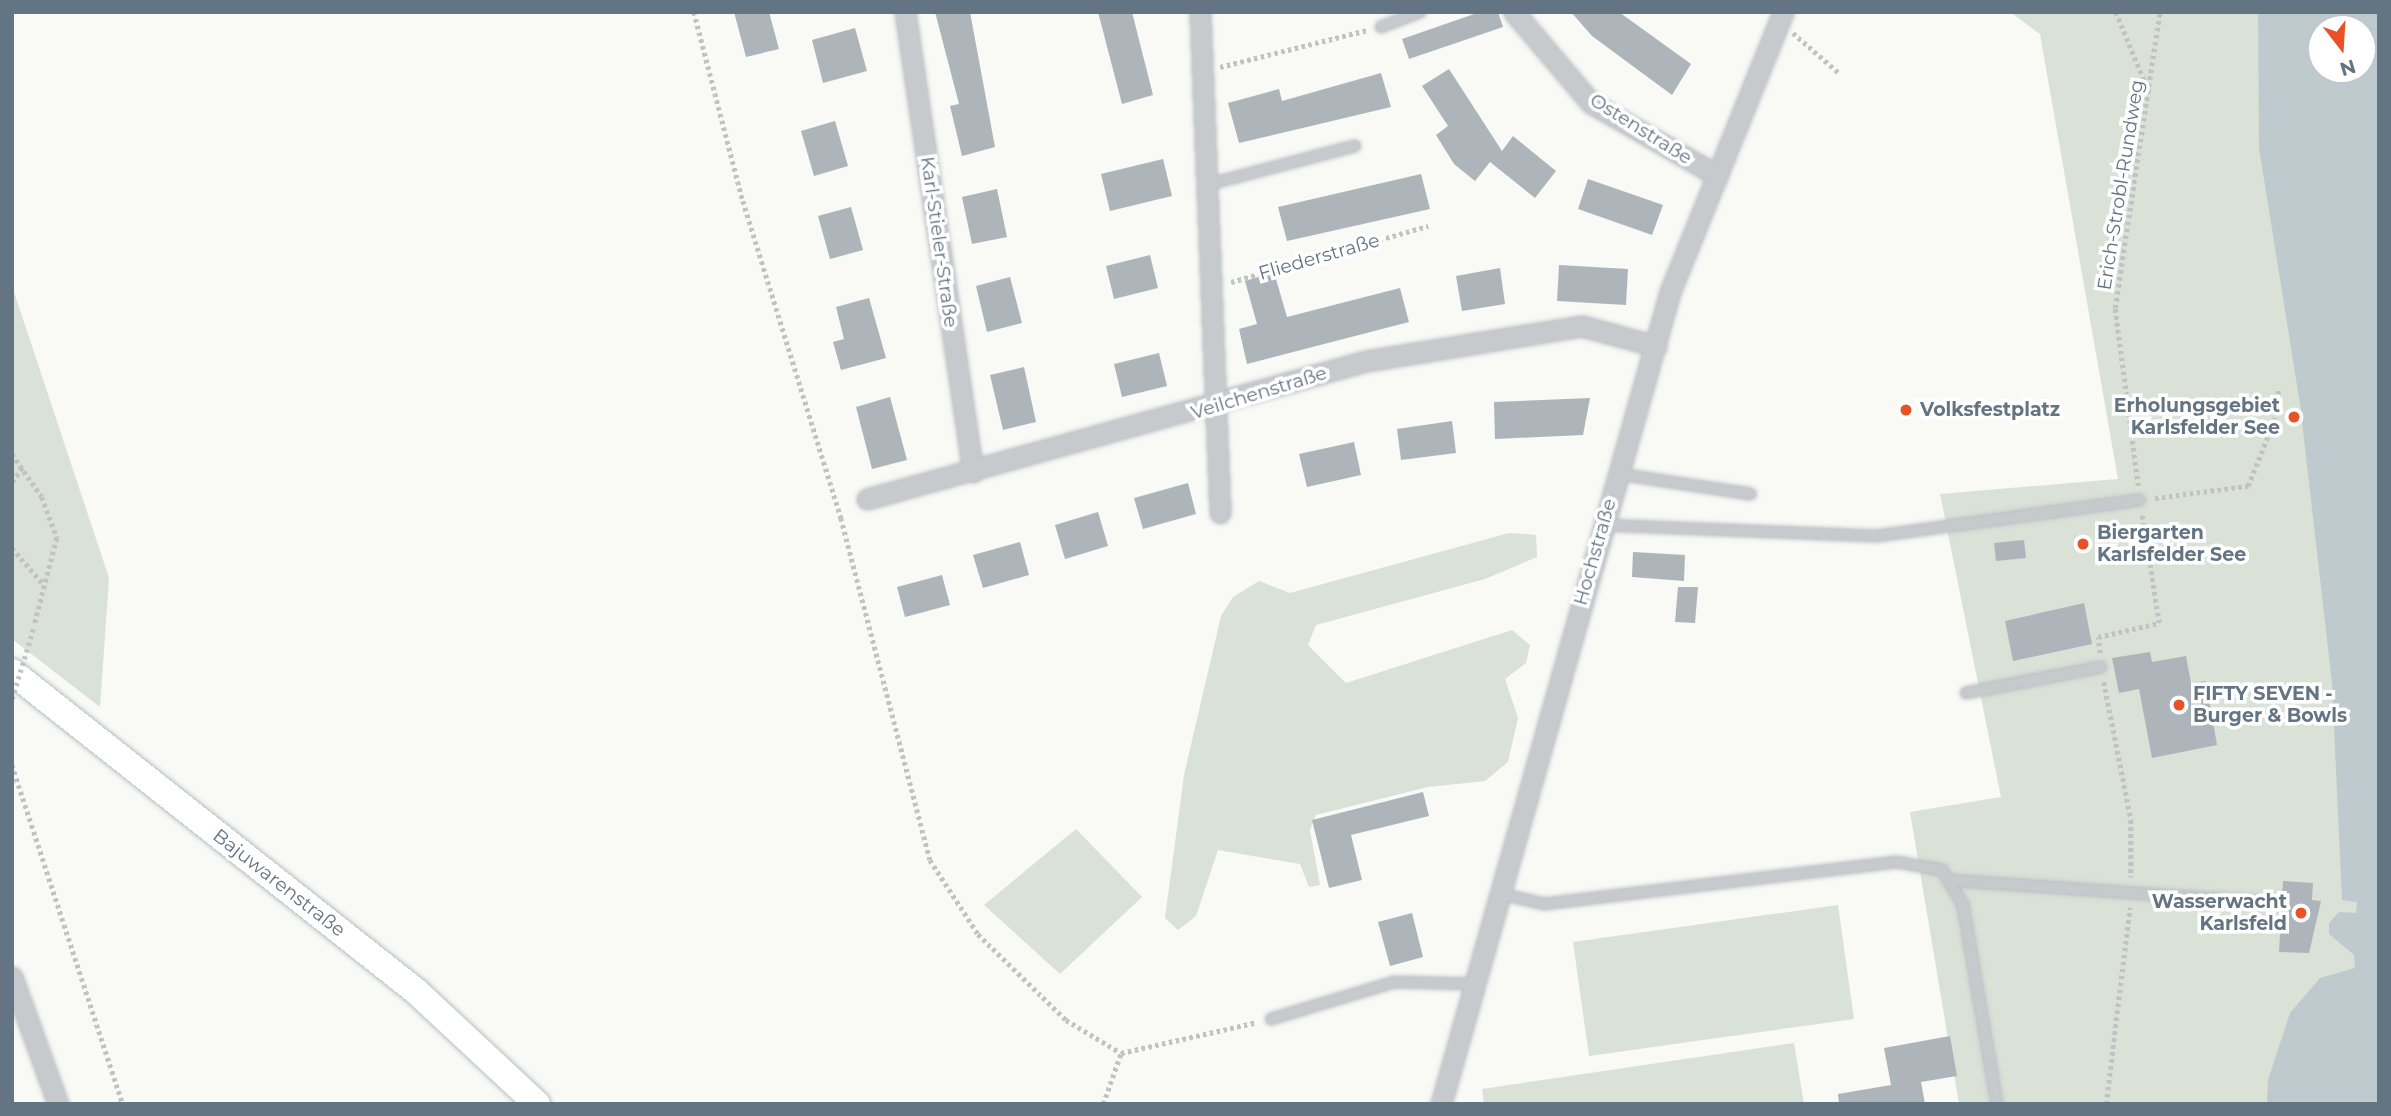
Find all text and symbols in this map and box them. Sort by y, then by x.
north arrow [2307,14,2377,84]
text: N [2337,54,2358,81]
street label: Erich-Strobl-Rundweg [2093,78,2149,292]
street label: Ostenstraße [1586,89,1696,169]
street label: Karl-Stieler-Straße [916,155,962,329]
street label: Fliederstraße [1256,229,1382,285]
street label: Veilchenstraße [1188,362,1330,424]
place label: Erholungsgebiet Karlsfelder See [2114,395,2280,439]
place label: Volksfestplatz [1920,399,2060,421]
marker: Volksfestplatz [1898,402,1914,418]
marker: Erholungsgebiet Karlsfelder See [2286,409,2302,425]
street label: Hochstraße [1569,496,1621,608]
place label: Biergarten Karlsfelder See [2097,522,2246,566]
marker: Biergarten Karlsfelder See [2075,536,2091,552]
place label: FIFTY SEVEN - Burger & Bowls [2193,683,2347,727]
marker: FIFTY SEVEN - Burger & Bowls [2171,697,2187,713]
street label: Bajuwarenstraße [208,824,350,942]
place label: Wasserwacht Karlsfeld [2152,891,2287,935]
marker: Wasserwacht Karlsfeld [2293,905,2309,921]

